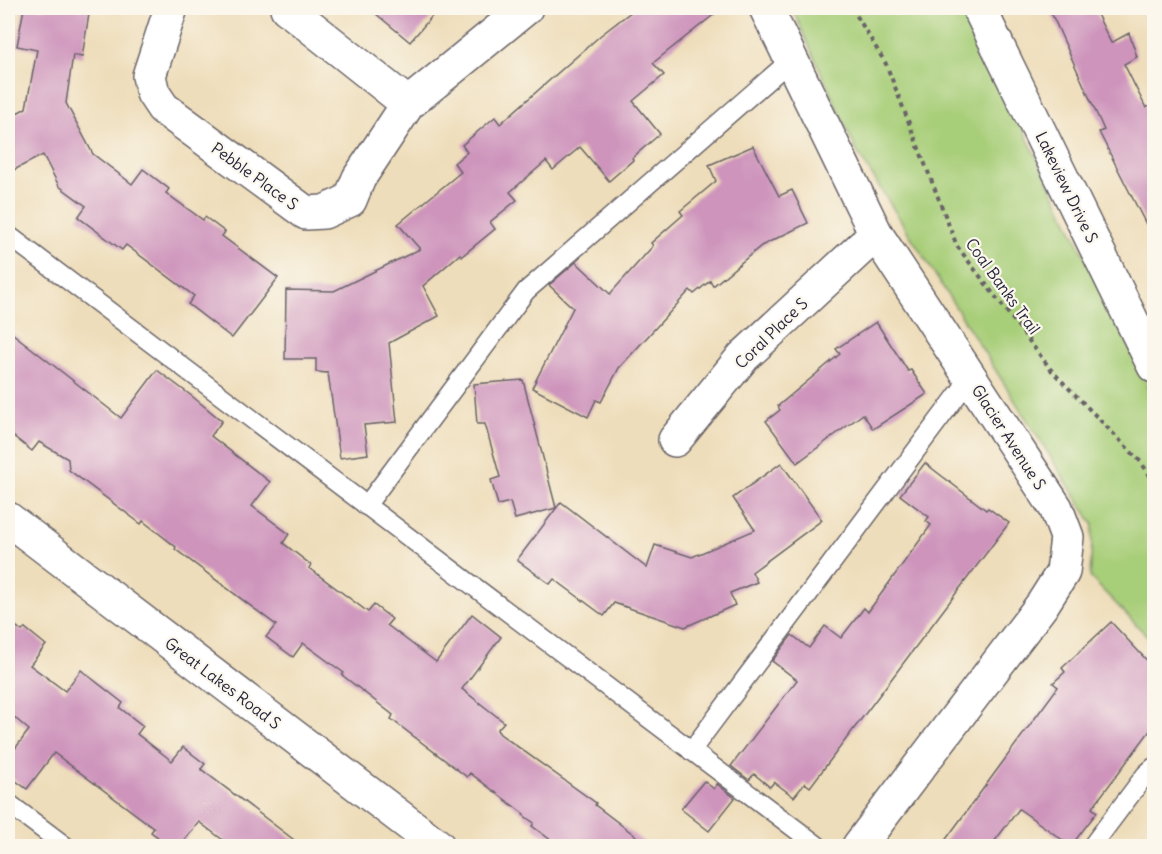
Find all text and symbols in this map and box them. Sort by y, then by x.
street label: Lakeview Drive S [1031,128,1103,246]
street label: Pebble Place S [208,138,303,214]
street label: Coal Banks Trail [961,234,1045,338]
street label: Coral Place S [730,293,812,373]
street label: Glacier Avenue S [968,381,1050,493]
street label: Great Lakes Road S [161,633,285,733]

